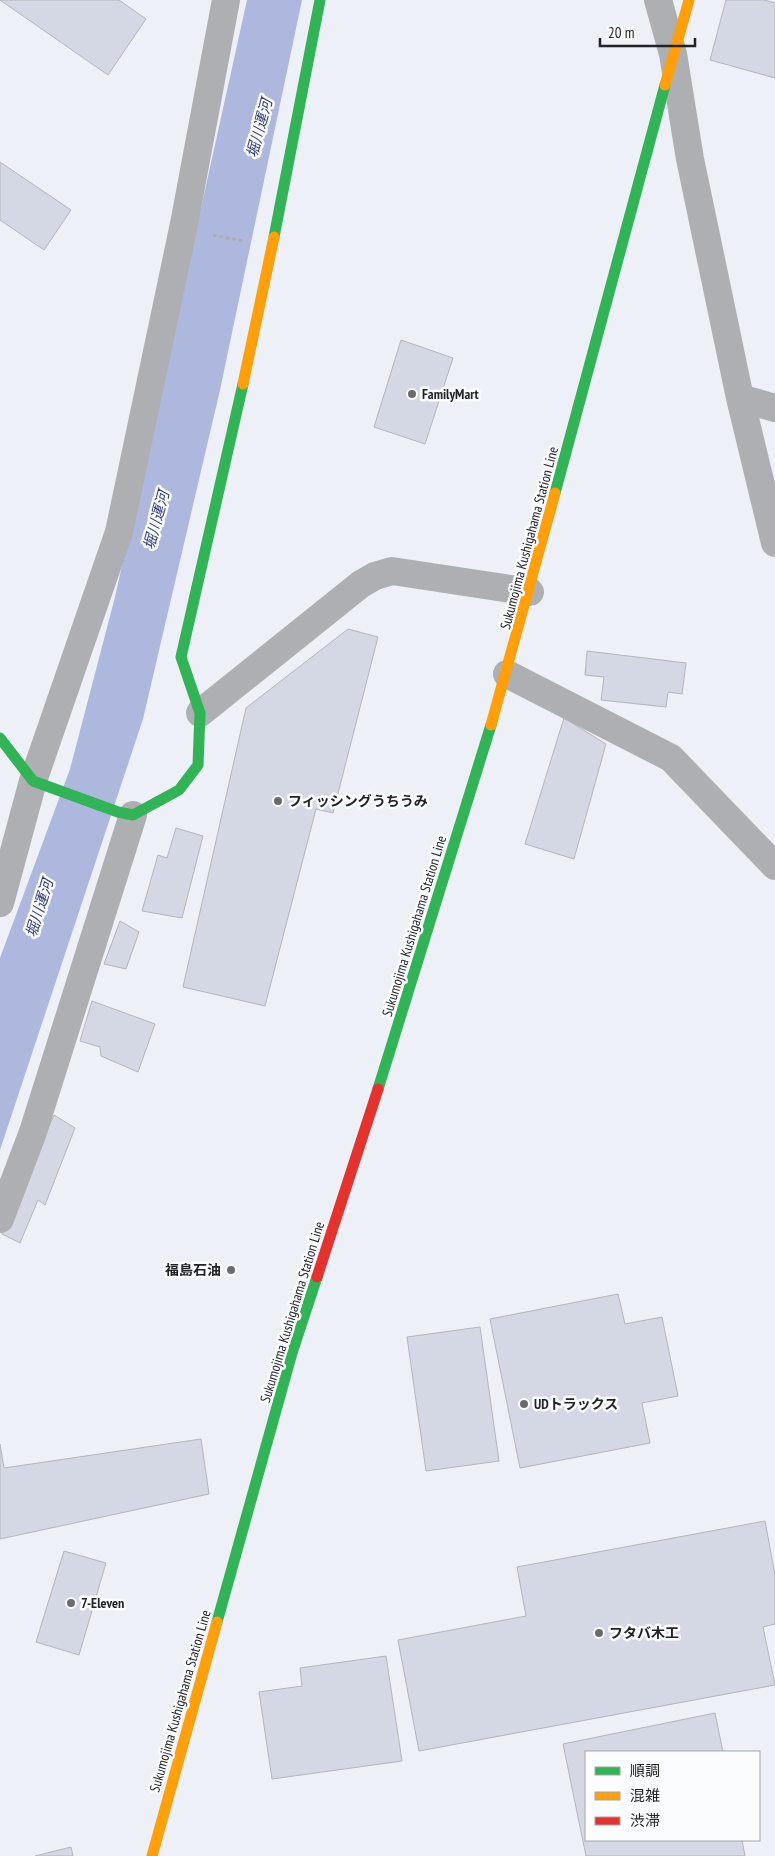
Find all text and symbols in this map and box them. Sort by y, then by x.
scale bar [600,15,695,47]
text: 20 m [608,23,634,42]
water label: 堀川運河 [242,94,277,159]
place label: FamilyMart [422,385,479,403]
marker: FamilyMart [406,388,418,400]
street label: Sukumojima Kushigahama Station Line [496,444,562,631]
water label: 堀川運河 [139,486,174,551]
place label: フィッシングうちうみ [288,792,428,810]
marker: フィッシングうちうみ [272,795,284,807]
street label: Sukumojima Kushigahama Station Line [378,833,450,1019]
water label: 堀川運河 [21,874,58,939]
street label: Sukumojima Kushigahama Station Line [256,1219,328,1405]
place label: 福島石油 [165,1261,221,1279]
marker: 福島石油 [225,1264,237,1276]
place label: UDトラックス [534,1395,618,1413]
marker: UDトラックス [518,1398,530,1410]
place label: 7-Eleven [81,1594,124,1612]
marker: 7-Eleven [65,1597,77,1609]
street label: Sukumojima Kushigahama Station Line [145,1608,215,1794]
place label: フタバ木工 [609,1624,679,1642]
marker: フタバ木工 [593,1627,605,1639]
legend [585,1751,760,1841]
text: 順調 [630,1761,660,1780]
text: 混雑 [630,1786,660,1805]
text: 渋滞 [630,1811,660,1830]

